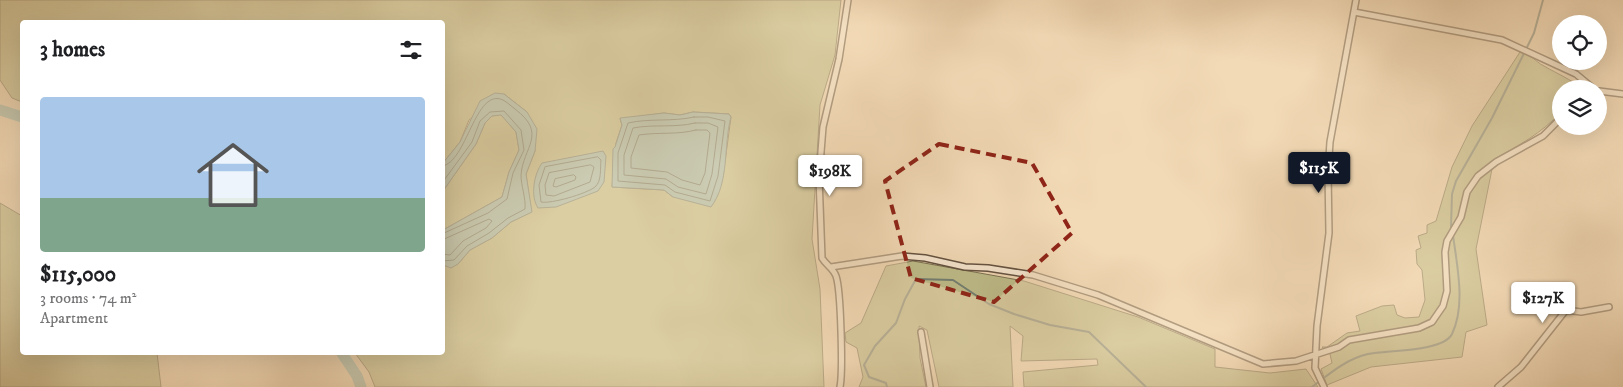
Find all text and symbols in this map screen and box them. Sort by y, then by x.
map controls [1552,15,1607,135]
button: locate [1552,15,1607,70]
icon: filters [397,36,425,64]
text: 3 homes [40,37,105,63]
button: layers [1552,80,1607,135]
icon: home [188,130,278,220]
pin: $115K [1284,152,1354,194]
pin: $198K [795,154,865,197]
text: $115K [1299,158,1339,178]
text: $198K [809,161,851,181]
text: $115,000 [40,262,116,288]
pin: $127K [1508,282,1578,324]
text: 3 rooms · 74 m² [40,288,137,308]
text: $127K [1522,288,1564,308]
text: Apartment [40,308,108,328]

